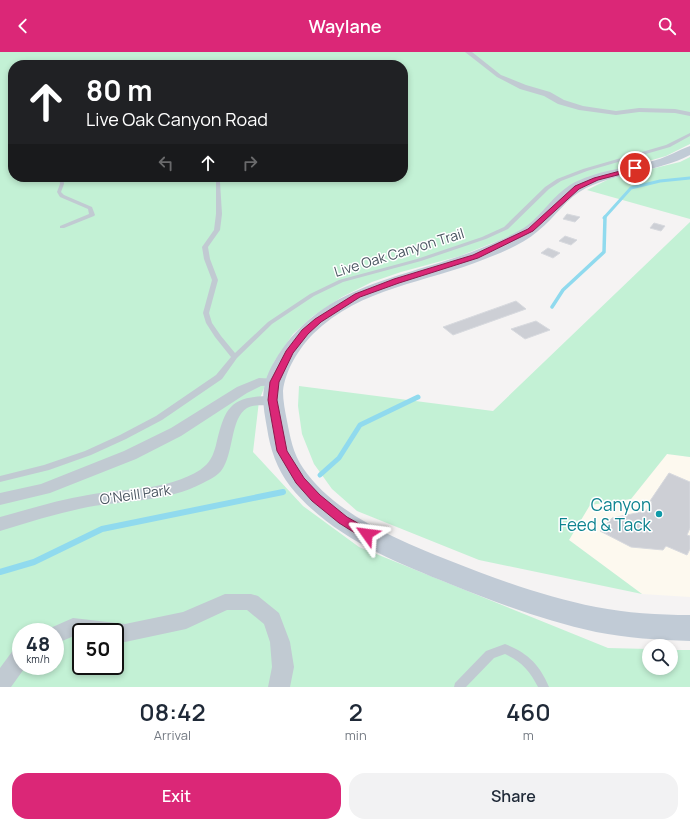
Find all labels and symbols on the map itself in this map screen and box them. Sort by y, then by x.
pin [618,151,652,185]
street label: Live Oak Canyon Trail [332,223,466,281]
street label: O'Neill Park [98,479,173,508]
place label: Canyon Feed & Tack [559,493,652,536]
marker: Canyon Feed & Tack [654,509,664,519]
position arrow [346,513,388,555]
speed limit sign: 50 [72,623,124,675]

